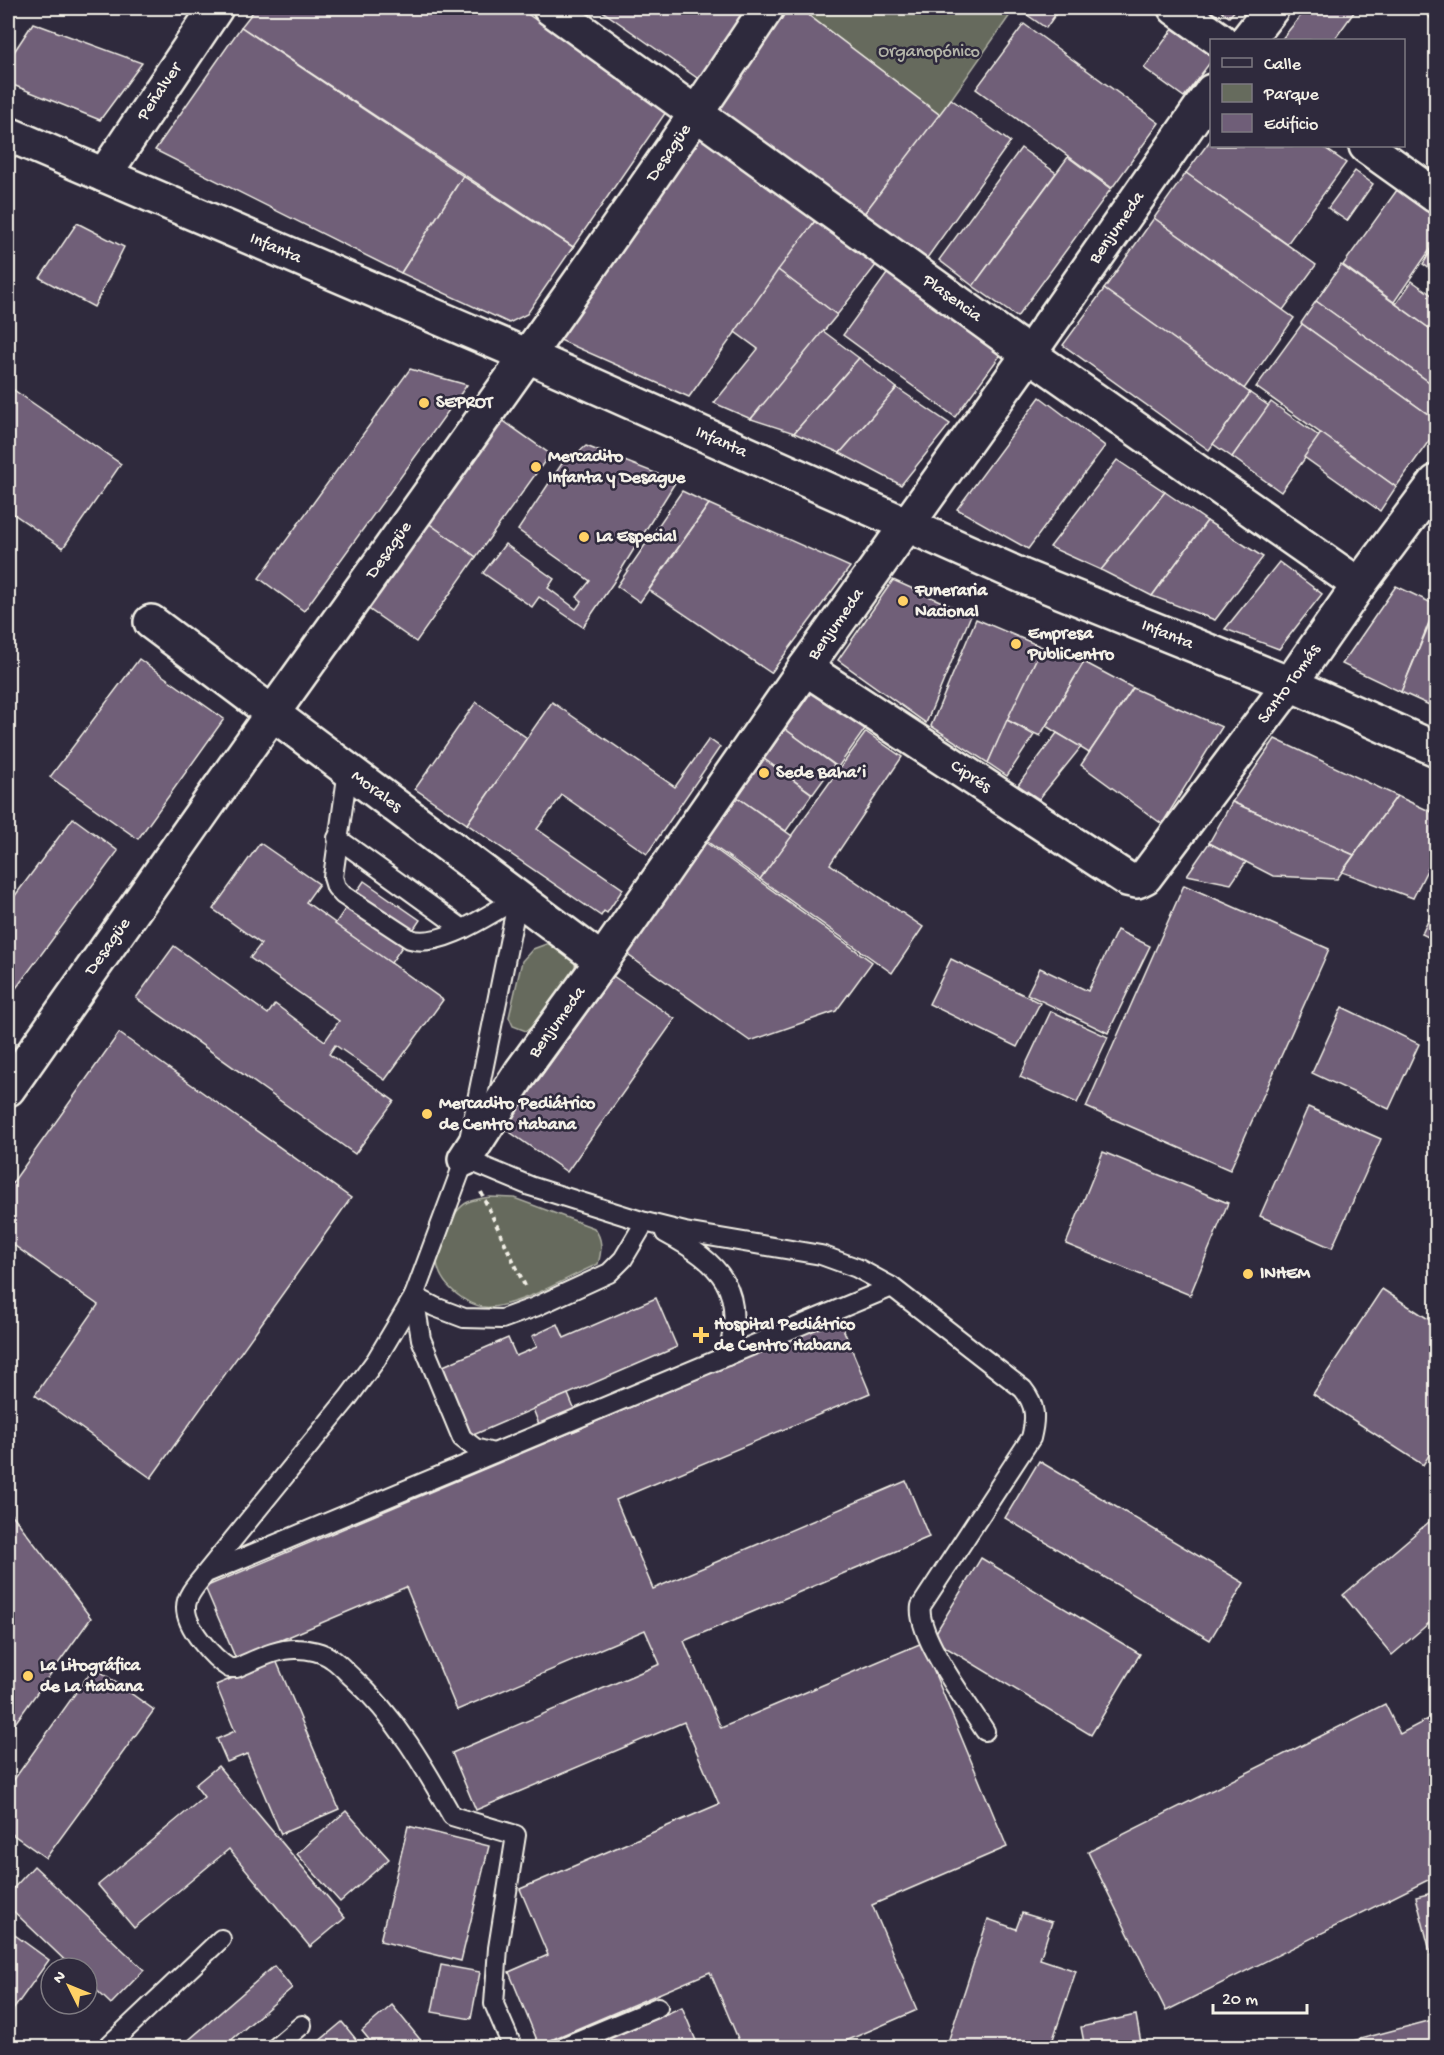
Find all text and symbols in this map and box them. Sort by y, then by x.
legend [1210,39,1405,147]
park label: Organopónico [878,42,980,63]
text: Calle [1264,55,1302,76]
street label: Peñalver [132,58,188,126]
text: Parque [1263,85,1320,106]
text: Edificio [1264,115,1318,136]
street label: Desagüe [641,119,697,187]
street label: Benjumeda [1084,187,1150,269]
street label: Infanta [247,228,306,269]
street label: Plasencia [917,269,987,328]
place label: SEPROT [436,393,494,414]
marker: SEPROT [417,396,431,410]
street label: Infanta [692,421,751,463]
place label: Mercadito Infanta y Desague [548,447,686,489]
marker: Mercadito Infanta y Desague [529,460,543,474]
street label: Desagüe [361,517,417,584]
place label: La Especial [596,527,677,548]
marker: La Especial [577,530,591,544]
place label: Funeraria Nacional [914,581,988,623]
street label: Benjumeda [803,583,870,665]
marker: Funeraria Nacional [896,594,910,608]
street label: Infanta [1138,615,1198,655]
place label: Empresa PubliCentro [1027,624,1115,666]
marker: Empresa PubliCentro [1009,637,1023,651]
street label: Santo Tomás [1253,639,1326,728]
street label: Ciprés [946,755,996,798]
place label: Sede Baha’i [776,763,866,784]
street label: Morales [347,766,407,818]
marker: Sede Baha’i [757,766,771,780]
street label: Desagüe [80,913,136,980]
street label: Benjumeda [524,982,591,1063]
place label: Mercadito Pediátrico de Centro Habana [439,1094,596,1136]
marker: Mercadito Pediátrico de Centro Habana [420,1107,434,1121]
place label: INHEM [1260,1264,1311,1285]
marker: INHEM [1241,1267,1255,1281]
place label: Hospital Pediátrico de Centro Habana [714,1315,856,1357]
marker: Hospital Pediátrico de Centro Habana [692,1326,710,1344]
place label: La Litográfica de La Habana [40,1656,144,1698]
marker: La Litográfica de La Habana [21,1669,35,1683]
north arrow [39,1956,99,2016]
text: N [50,1967,71,1988]
scale bar [1213,1977,1308,2015]
text: 20 m [1222,1990,1258,2011]

